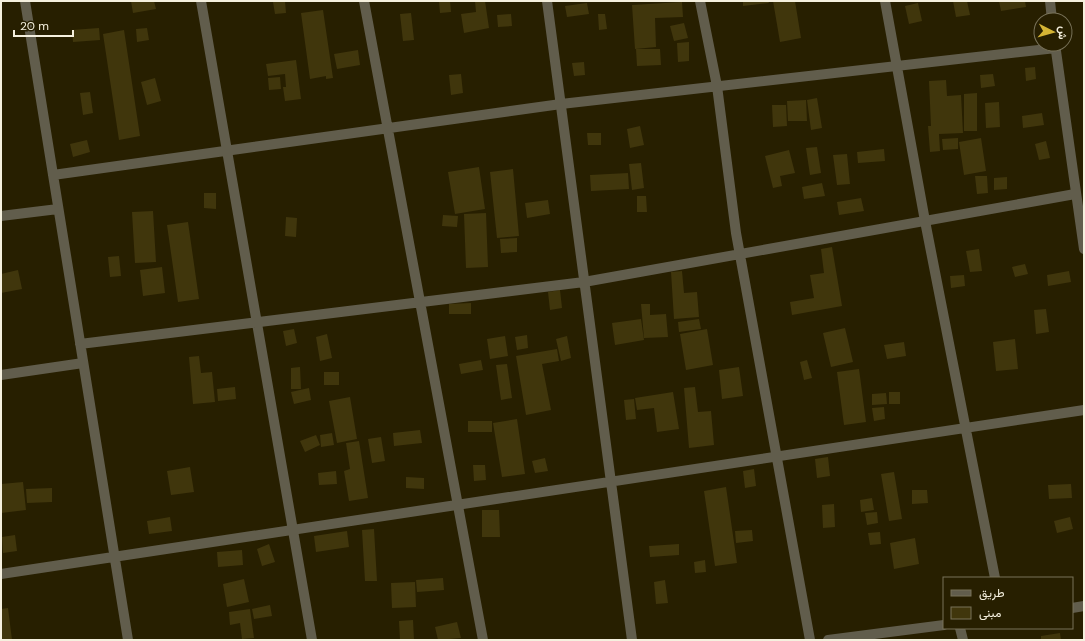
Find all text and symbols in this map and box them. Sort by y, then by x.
scale bar [14,12,73,38]
north arrow [1033,12,1073,52]
text: 20 m [20,18,49,34]
text: ش [1055,26,1071,40]
legend [943,577,1073,629]
text: طريق [979,585,1005,601]
text: مبنى [979,605,1001,621]

